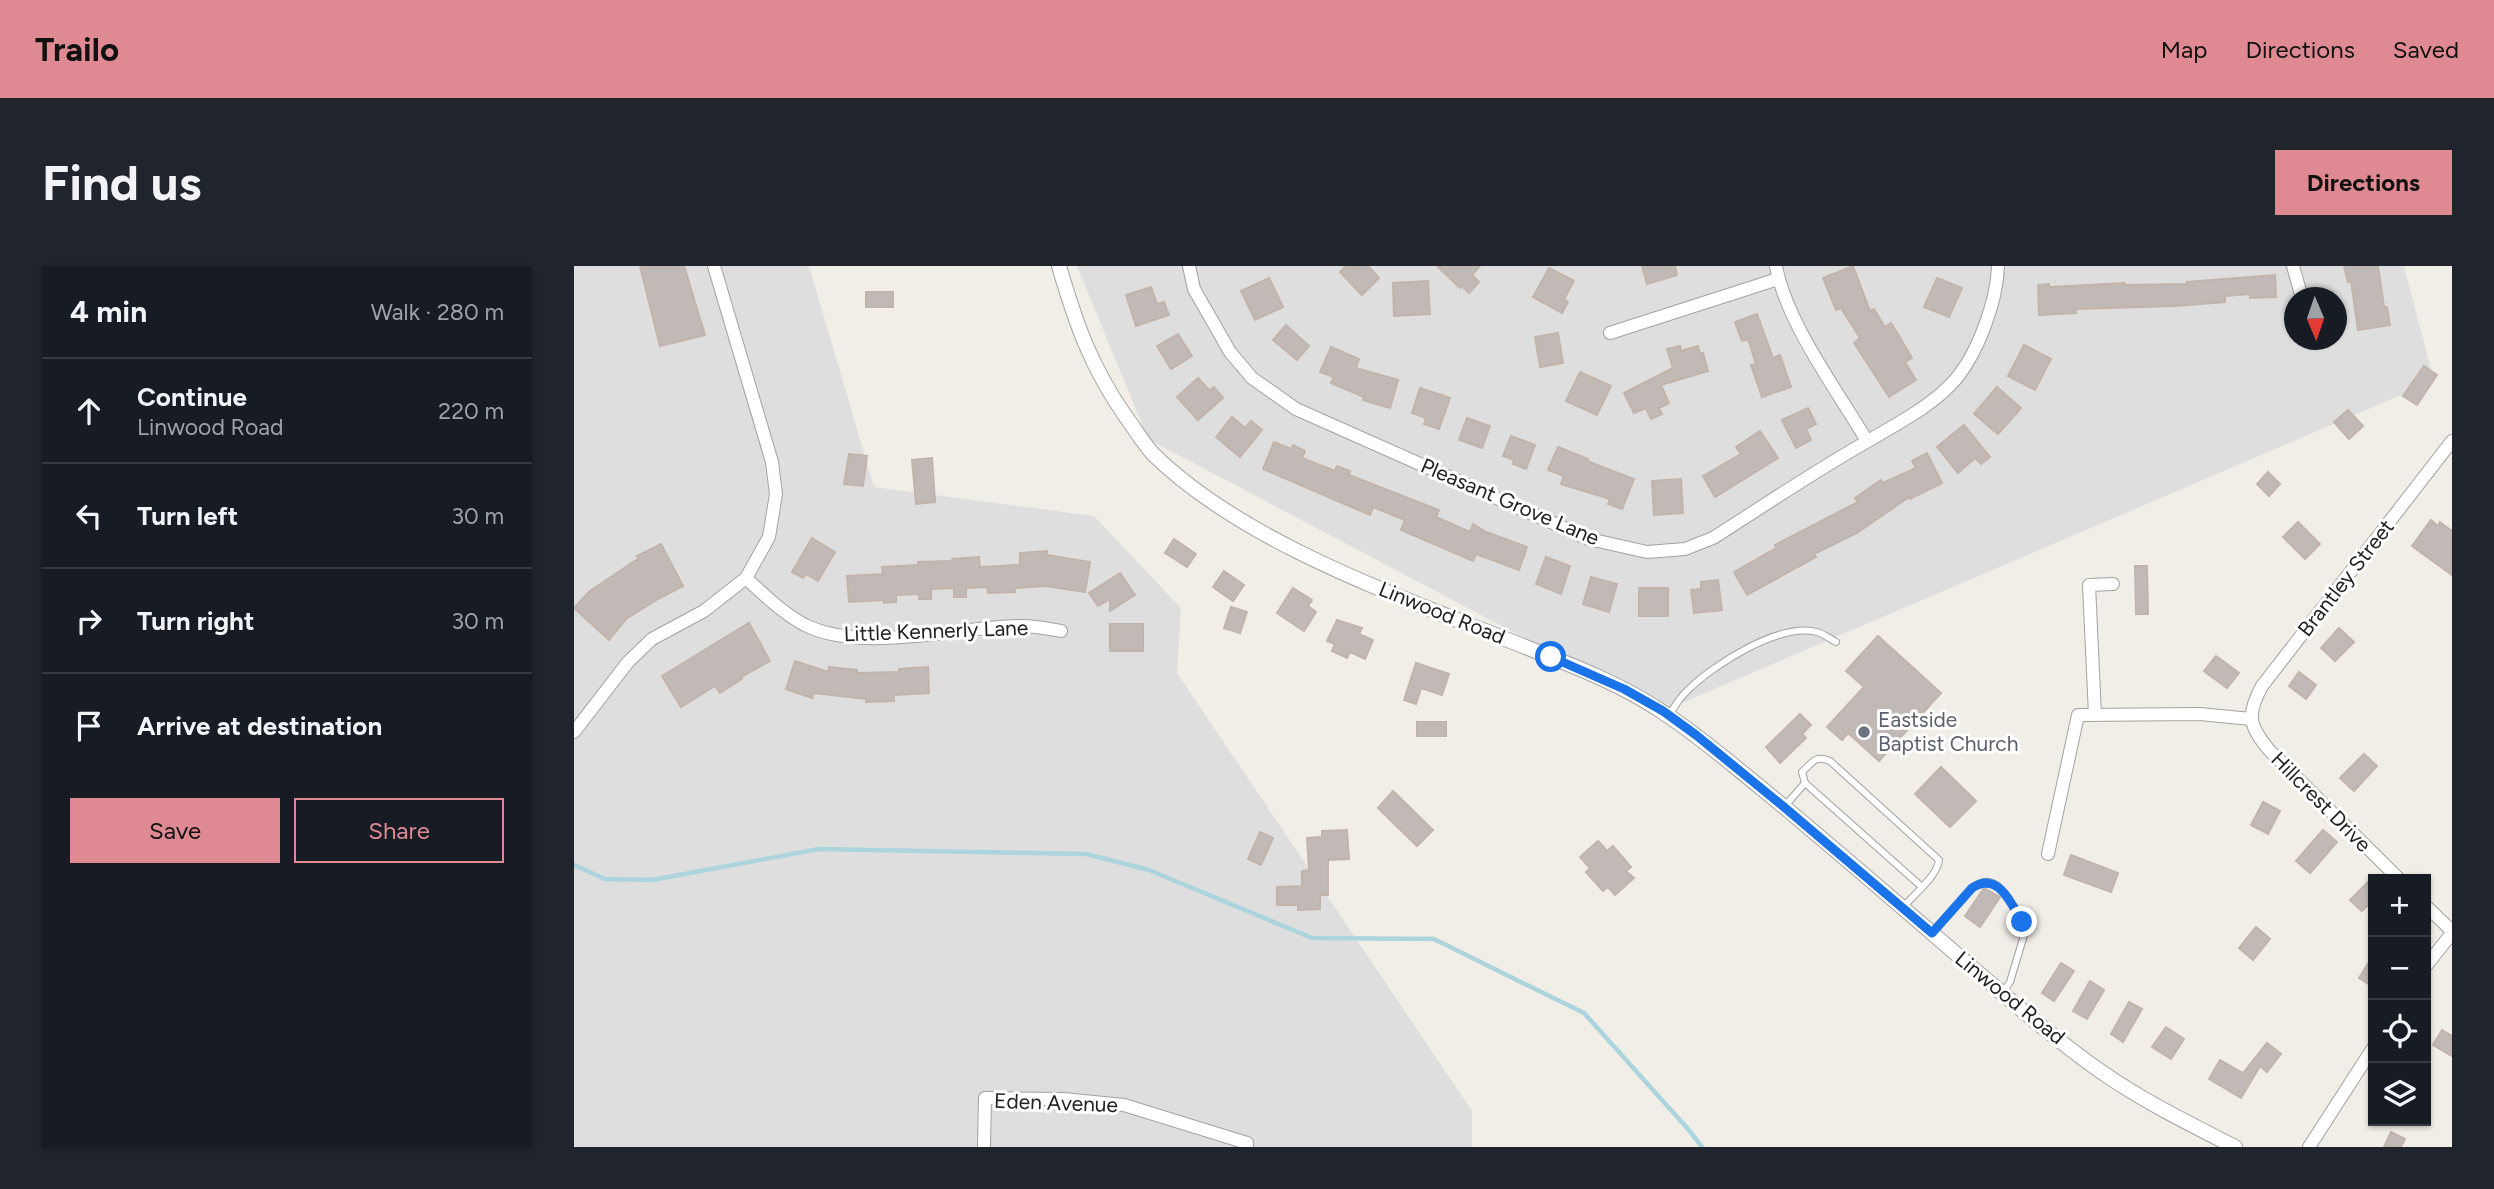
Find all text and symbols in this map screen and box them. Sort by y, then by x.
text: Trailo [35,30,119,69]
text: Map [2161,35,2207,64]
text: Directions [2245,35,2355,64]
text: Saved [2393,35,2459,64]
button: Directions [2275,150,2452,215]
text: Find us [42,153,201,212]
north arrow [2284,287,2347,350]
text: 4 min [70,293,147,330]
text: Walk · 280 m [371,298,504,326]
text: Continue [137,381,247,413]
icon: ahead [70,392,108,430]
text: 220 m [438,397,504,425]
text: Linwood Road [137,413,284,441]
street label: Pleasant Grove Lane [1417,453,1603,550]
icon: left [70,497,108,535]
text: Turn left [137,500,238,532]
text: 30 m [451,502,504,530]
street label: Brantley Street [2292,514,2399,641]
street label: Linwood Road [1375,576,1509,649]
icon: right [70,602,108,640]
text: Turn right [137,605,254,637]
text: 30 m [451,607,504,635]
street label: Little Kennerly Lane [843,615,1029,646]
route start [1535,641,1566,672]
icon: arrive [70,707,108,745]
place label: Eastside Baptist Church [1878,707,2018,756]
text: Arrive at destination [137,710,382,742]
marker: Eastside Baptist Church [1856,724,1872,740]
street label: Hillcrest Drive [2266,746,2377,857]
button: Save [70,798,280,863]
button: Share [294,798,504,863]
map controls [2368,874,2431,1126]
button: + [2368,874,2431,937]
route end [2006,906,2037,937]
button: − [2368,937,2431,1000]
street label: Linwood Road [1950,946,2070,1049]
button: locate [2368,1000,2431,1063]
button: layers [2368,1063,2431,1126]
street label: Eden Avenue [994,1088,1118,1117]

